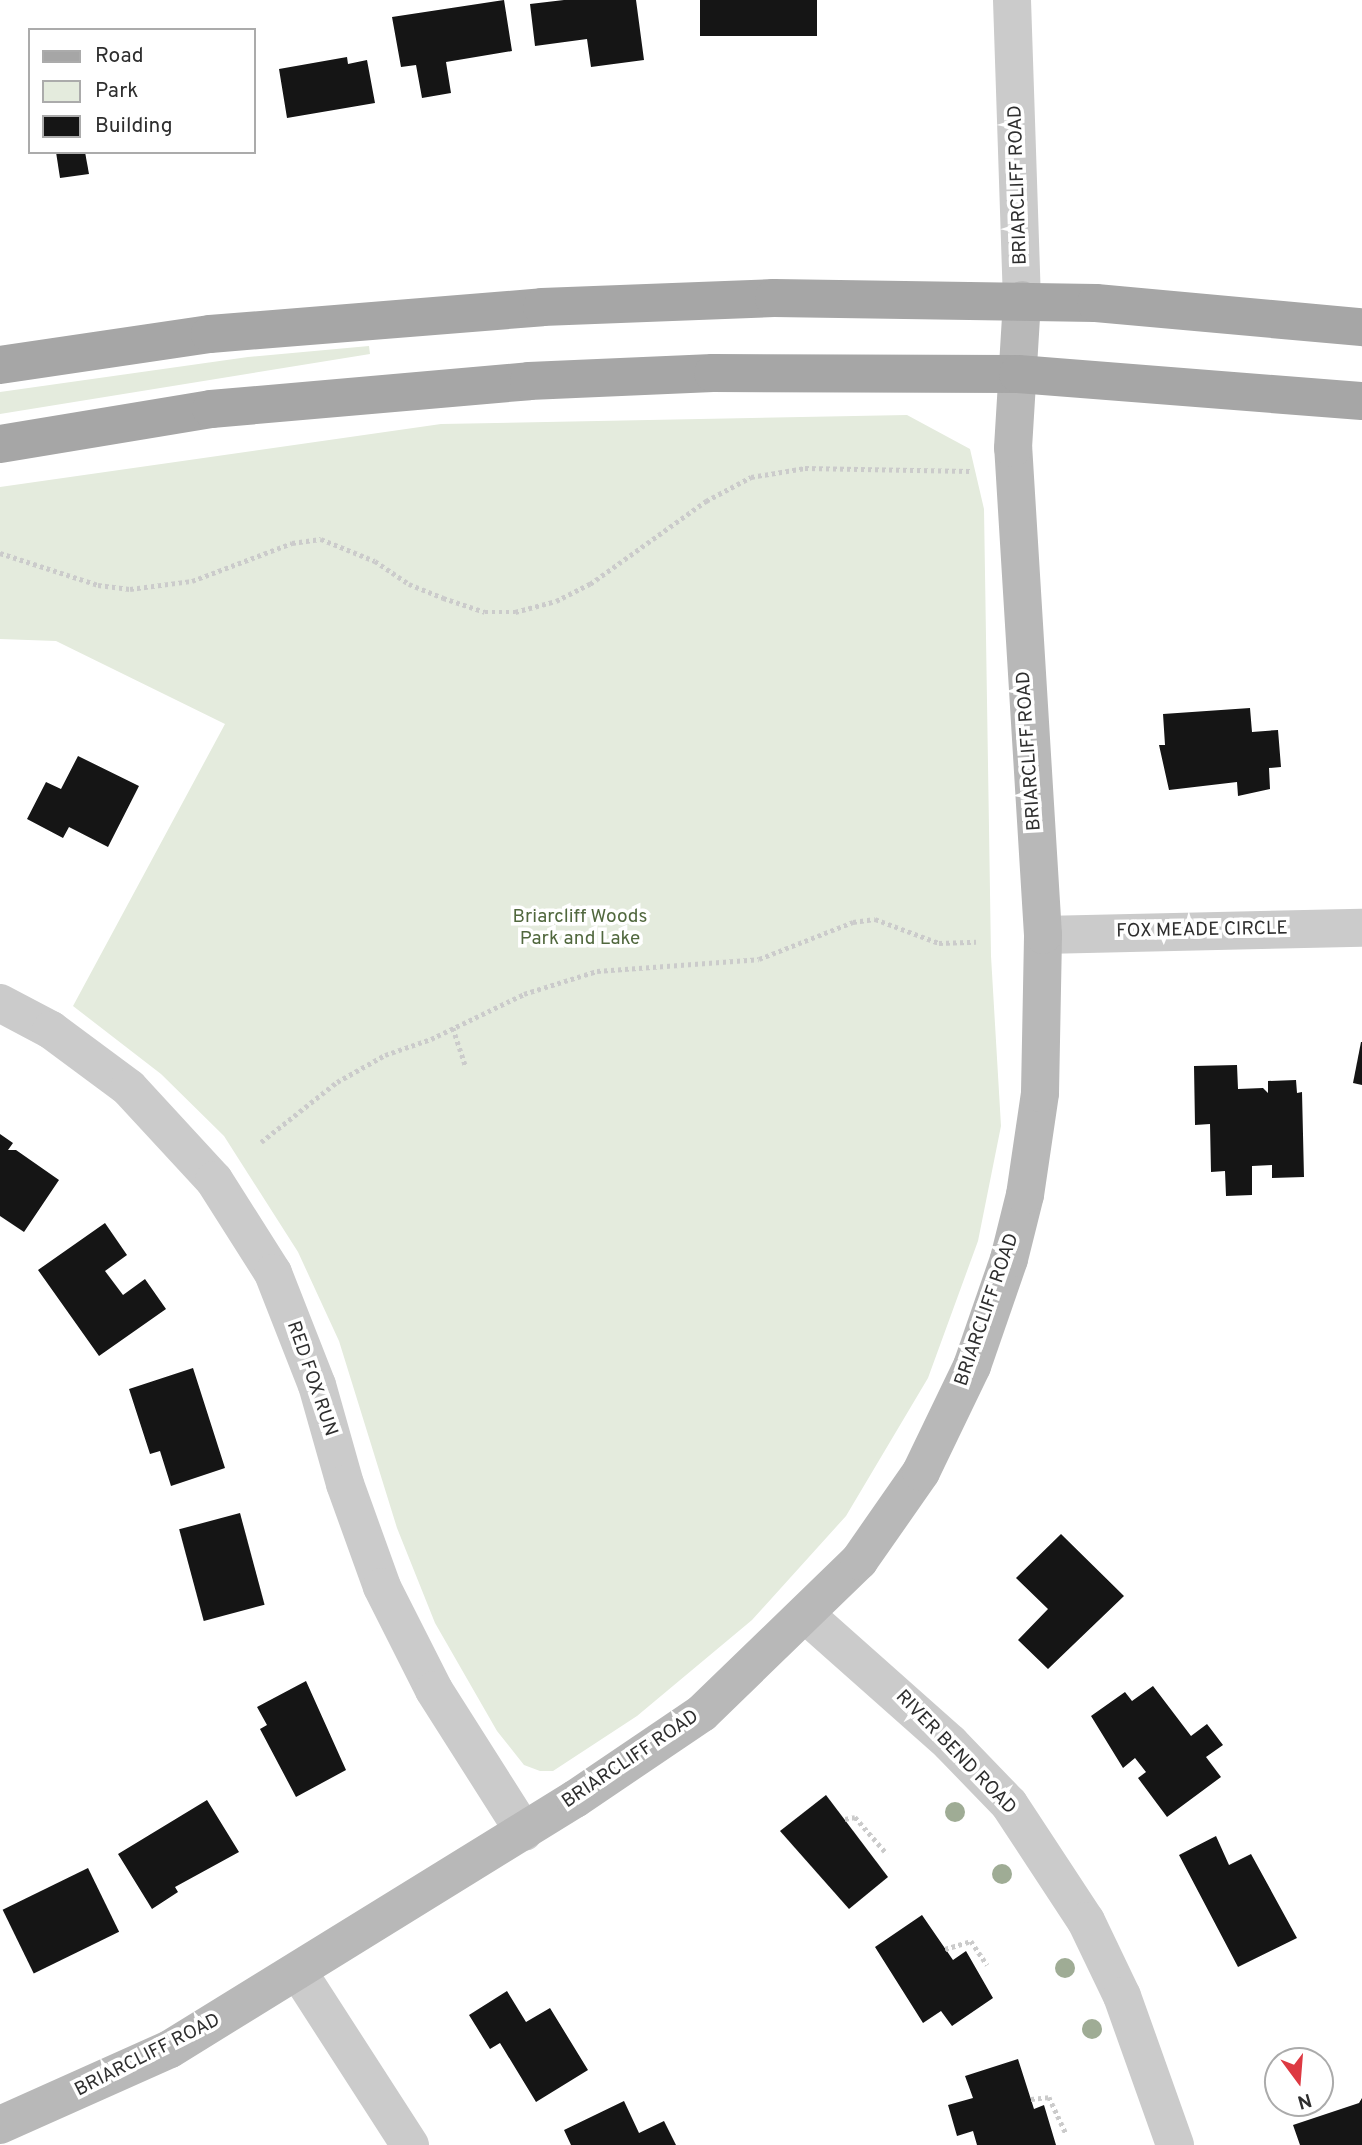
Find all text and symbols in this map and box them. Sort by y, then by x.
legend [28,28,256,154]
text: Road [95,43,144,70]
text: Park [95,78,138,105]
street label: BRIARCLIFF ROAD [1005,105,1033,265]
text: Building [95,113,173,140]
street label: BRIARCLIFF ROAD [1013,670,1047,832]
park label: Briarcliff Woods Park and Lake [512,907,648,951]
street label: FOX MEADE CIRCLE [1116,918,1288,944]
street label: BRIARCLIFF ROAD [951,1231,1025,1389]
street label: RED FOX RUN [281,1318,341,1440]
street label: RIVER BEND ROAD [890,1686,1020,1820]
street label: BRIARCLIFF ROAD [558,1706,704,1814]
street label: BRIARCLIFF ROAD [72,2010,224,2102]
north arrow [1264,2047,1334,2117]
text: N [1294,2087,1314,2114]

